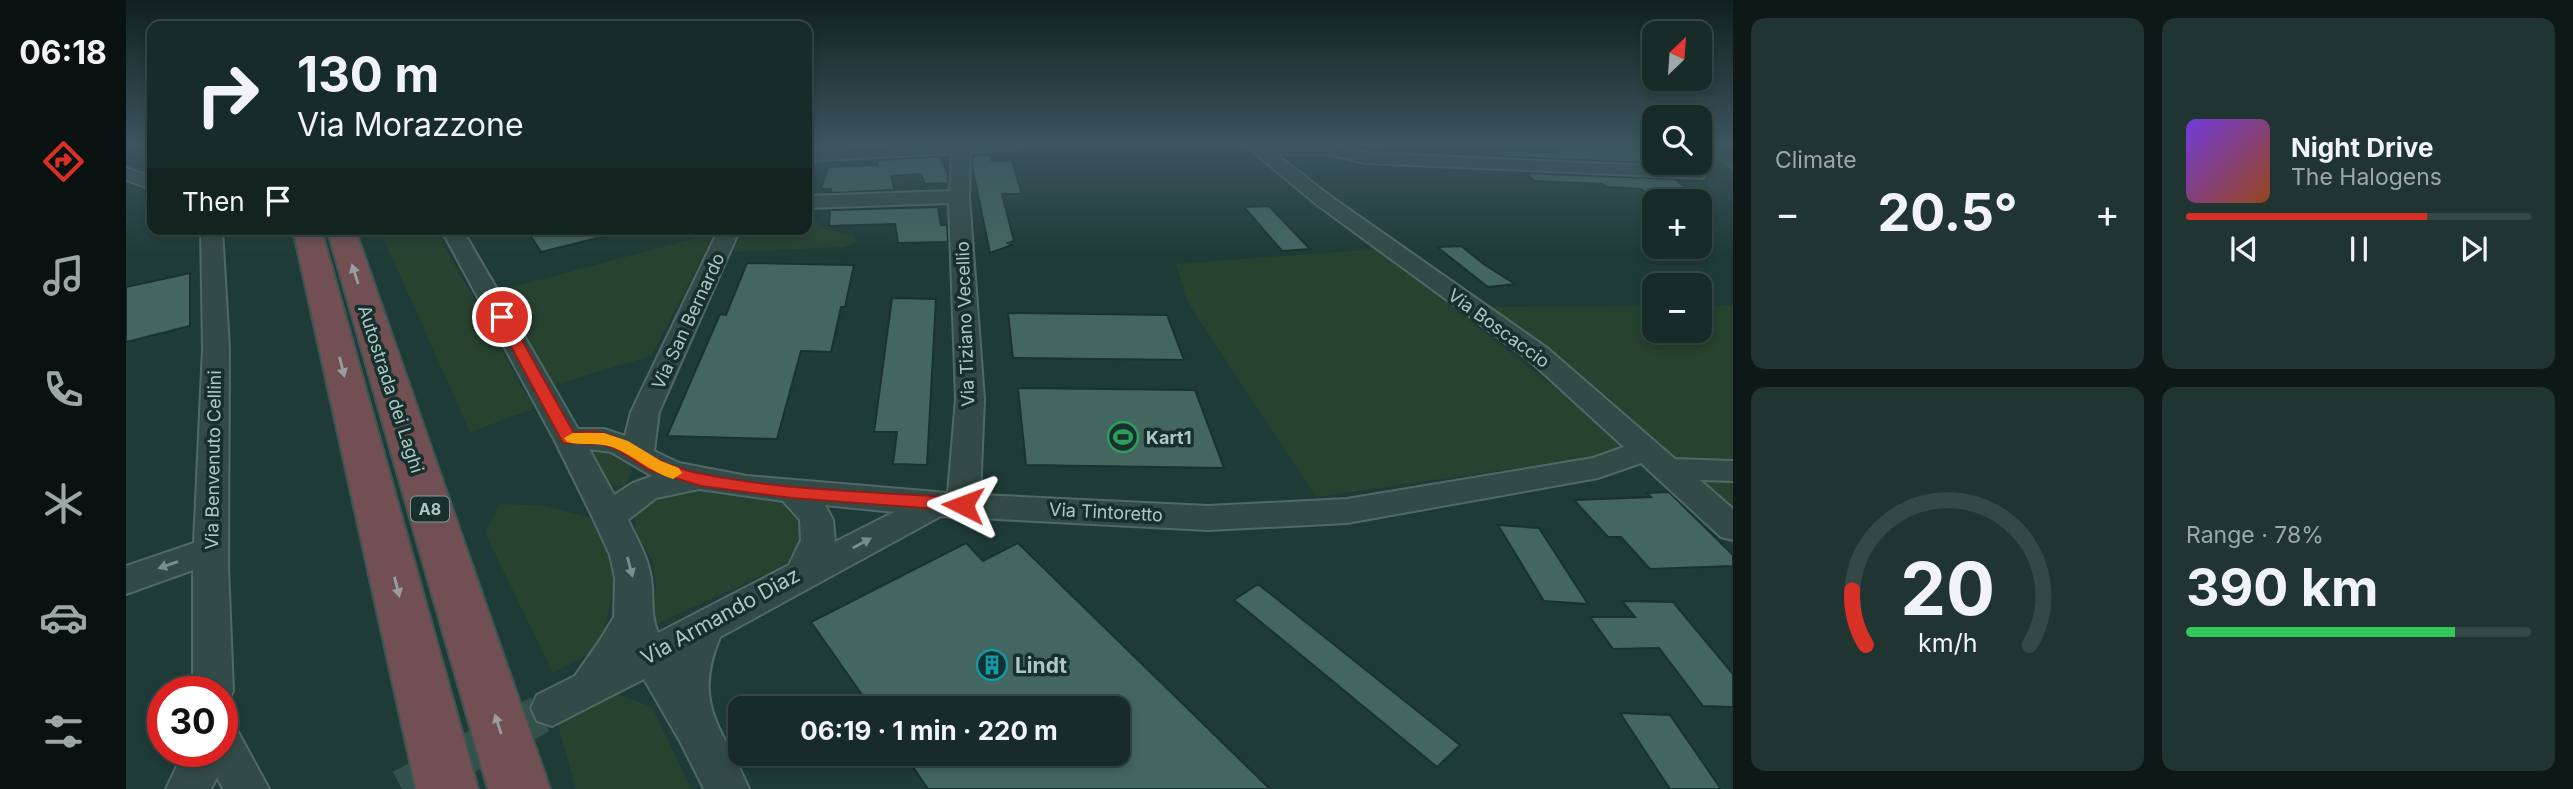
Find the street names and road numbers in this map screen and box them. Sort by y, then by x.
street label: Via Tiziano Vecellio [952,241,978,407]
street label: Via San Bernardo [647,250,729,392]
street label: Via Boscaccio [1444,284,1554,372]
street label: Autostrada dei Laghi [354,302,428,476]
street label: Via Benvenuto Cellini [201,370,225,550]
road number: A8 [411,496,449,522]
street label: Via Tintoretto [1049,499,1163,525]
street label: Via Armando Diaz [636,562,804,670]

